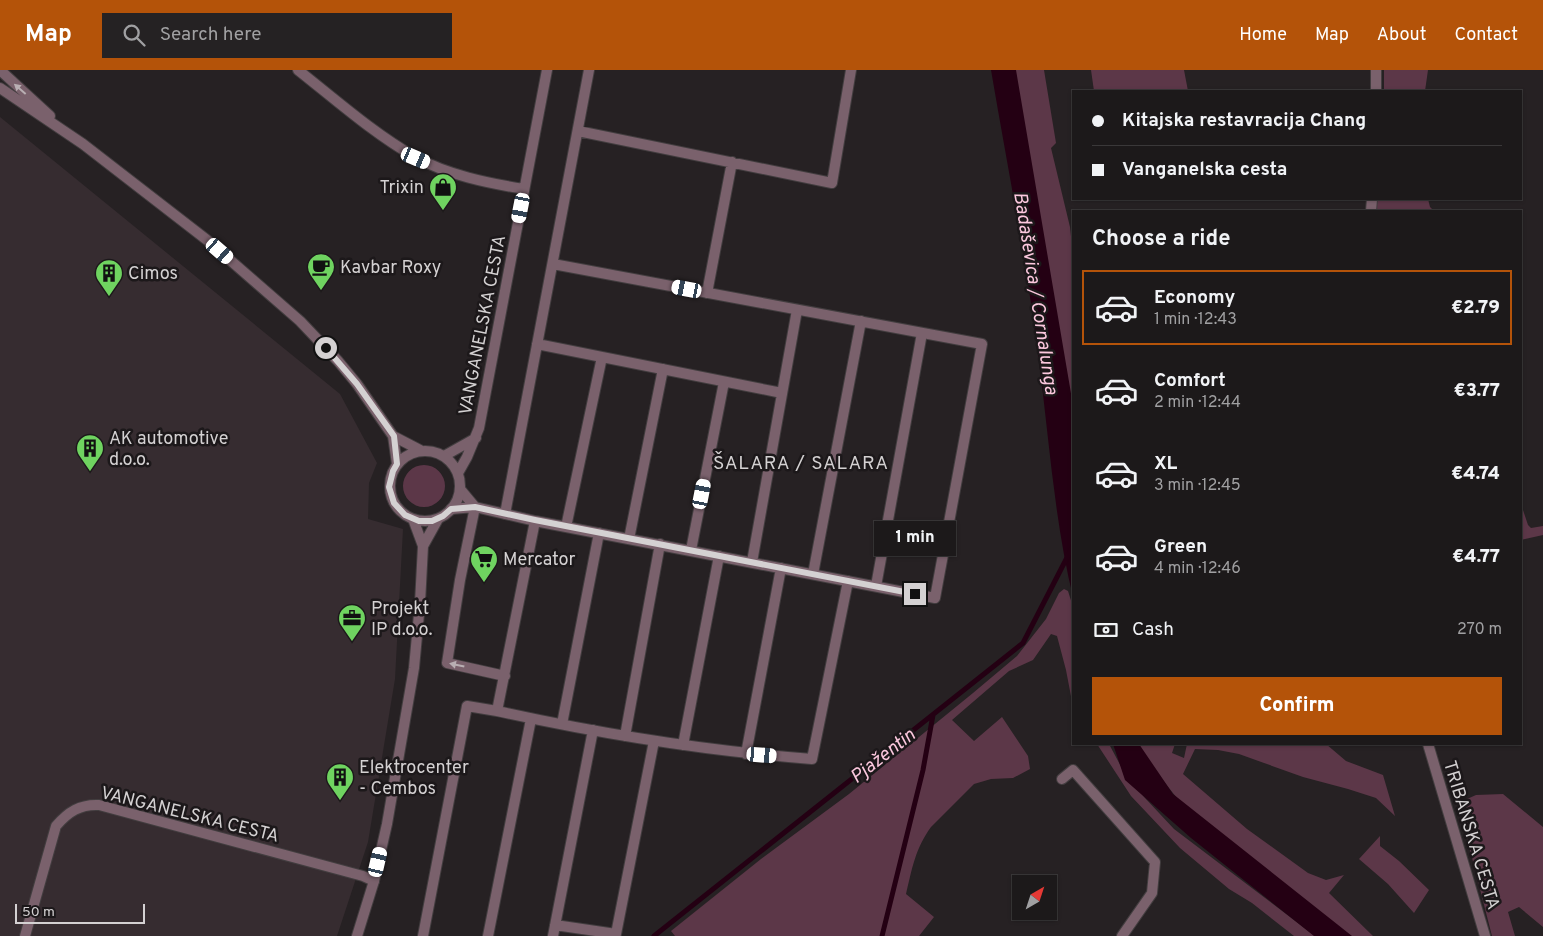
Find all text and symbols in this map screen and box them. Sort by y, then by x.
search box [102,13,452,58]
text: Map [25,20,72,50]
icon: search [120,21,148,49]
text: Search here [160,23,261,47]
text: Home [1239,24,1287,47]
text: Map [1315,24,1349,47]
text: About [1377,24,1426,47]
text: Contact [1454,24,1518,47]
one-way arrow [15,83,27,95]
text: Kitajska restavracija Chang [1122,109,1366,133]
car [399,145,432,171]
text: Vanganelska cesta [1122,158,1287,182]
shop icon: Trixin [428,172,458,211]
place label: Trixin [380,177,424,200]
water label: Badaševica / Cornalunga [1007,190,1063,397]
car [510,192,531,224]
text: Choose a ride [1092,226,1230,253]
street label: VANGANELSKA CESTA [455,233,512,417]
car [203,235,236,267]
cafe icon: Kavbar Roxy [306,252,336,291]
place label: Kavbar Roxy [340,257,441,280]
building icon: Cimos [94,258,124,297]
place label: Cimos [128,263,178,286]
car [670,279,703,299]
icon: car [1094,285,1139,330]
text: Economy [1154,286,1235,310]
text: €2.79 [1451,296,1500,320]
text: 1 min · 12:43 [1154,310,1237,330]
route start [315,337,337,359]
icon: car [1094,368,1139,413]
text: Comfort [1154,369,1226,393]
text: €3.77 [1454,379,1500,403]
text: 2 min · 12:44 [1154,393,1241,413]
place label: AK automotive d.o.o. [109,428,228,472]
building icon: AK automotive d.o.o. [75,433,105,472]
district label: ŠALARA / SALARA [713,451,889,476]
icon: car [1094,451,1139,496]
text: XL [1154,452,1177,476]
text: €4.74 [1451,462,1500,486]
text: 3 min · 12:45 [1154,476,1241,496]
car [691,478,712,510]
callout: 1 min [874,522,956,556]
text: 1 min [895,528,935,548]
icon: car [1094,534,1139,579]
text: Green [1154,535,1207,559]
supermarket icon: Mercator [469,544,499,583]
text: €4.77 [1452,545,1500,569]
place label: Mercator [503,549,576,572]
text: 4 min · 12:46 [1154,559,1241,579]
route end [904,583,926,605]
place label: Projekt IP d.o.o. [371,598,432,642]
office icon: Projekt IP d.o.o. [337,603,367,642]
icon: cash [1092,616,1120,644]
text: Cash [1132,618,1174,642]
text: 270 m [1457,620,1502,640]
one-way arrow [450,661,465,669]
button: Confirm [1092,677,1502,735]
water label: Pjažentin [846,723,921,790]
car [746,746,777,764]
place label: Elektrocenter - Cembos [359,757,469,801]
street label: TRIBANSKA CESTA [1437,758,1504,913]
building icon: Elektrocenter - Cembos [325,762,355,801]
street label: VANGANELSKA CESTA [98,782,281,849]
car [367,846,388,878]
north arrow [1012,875,1058,920]
map controls [1012,875,1057,920]
scale bar [15,901,145,924]
text: 50 m [22,904,55,921]

